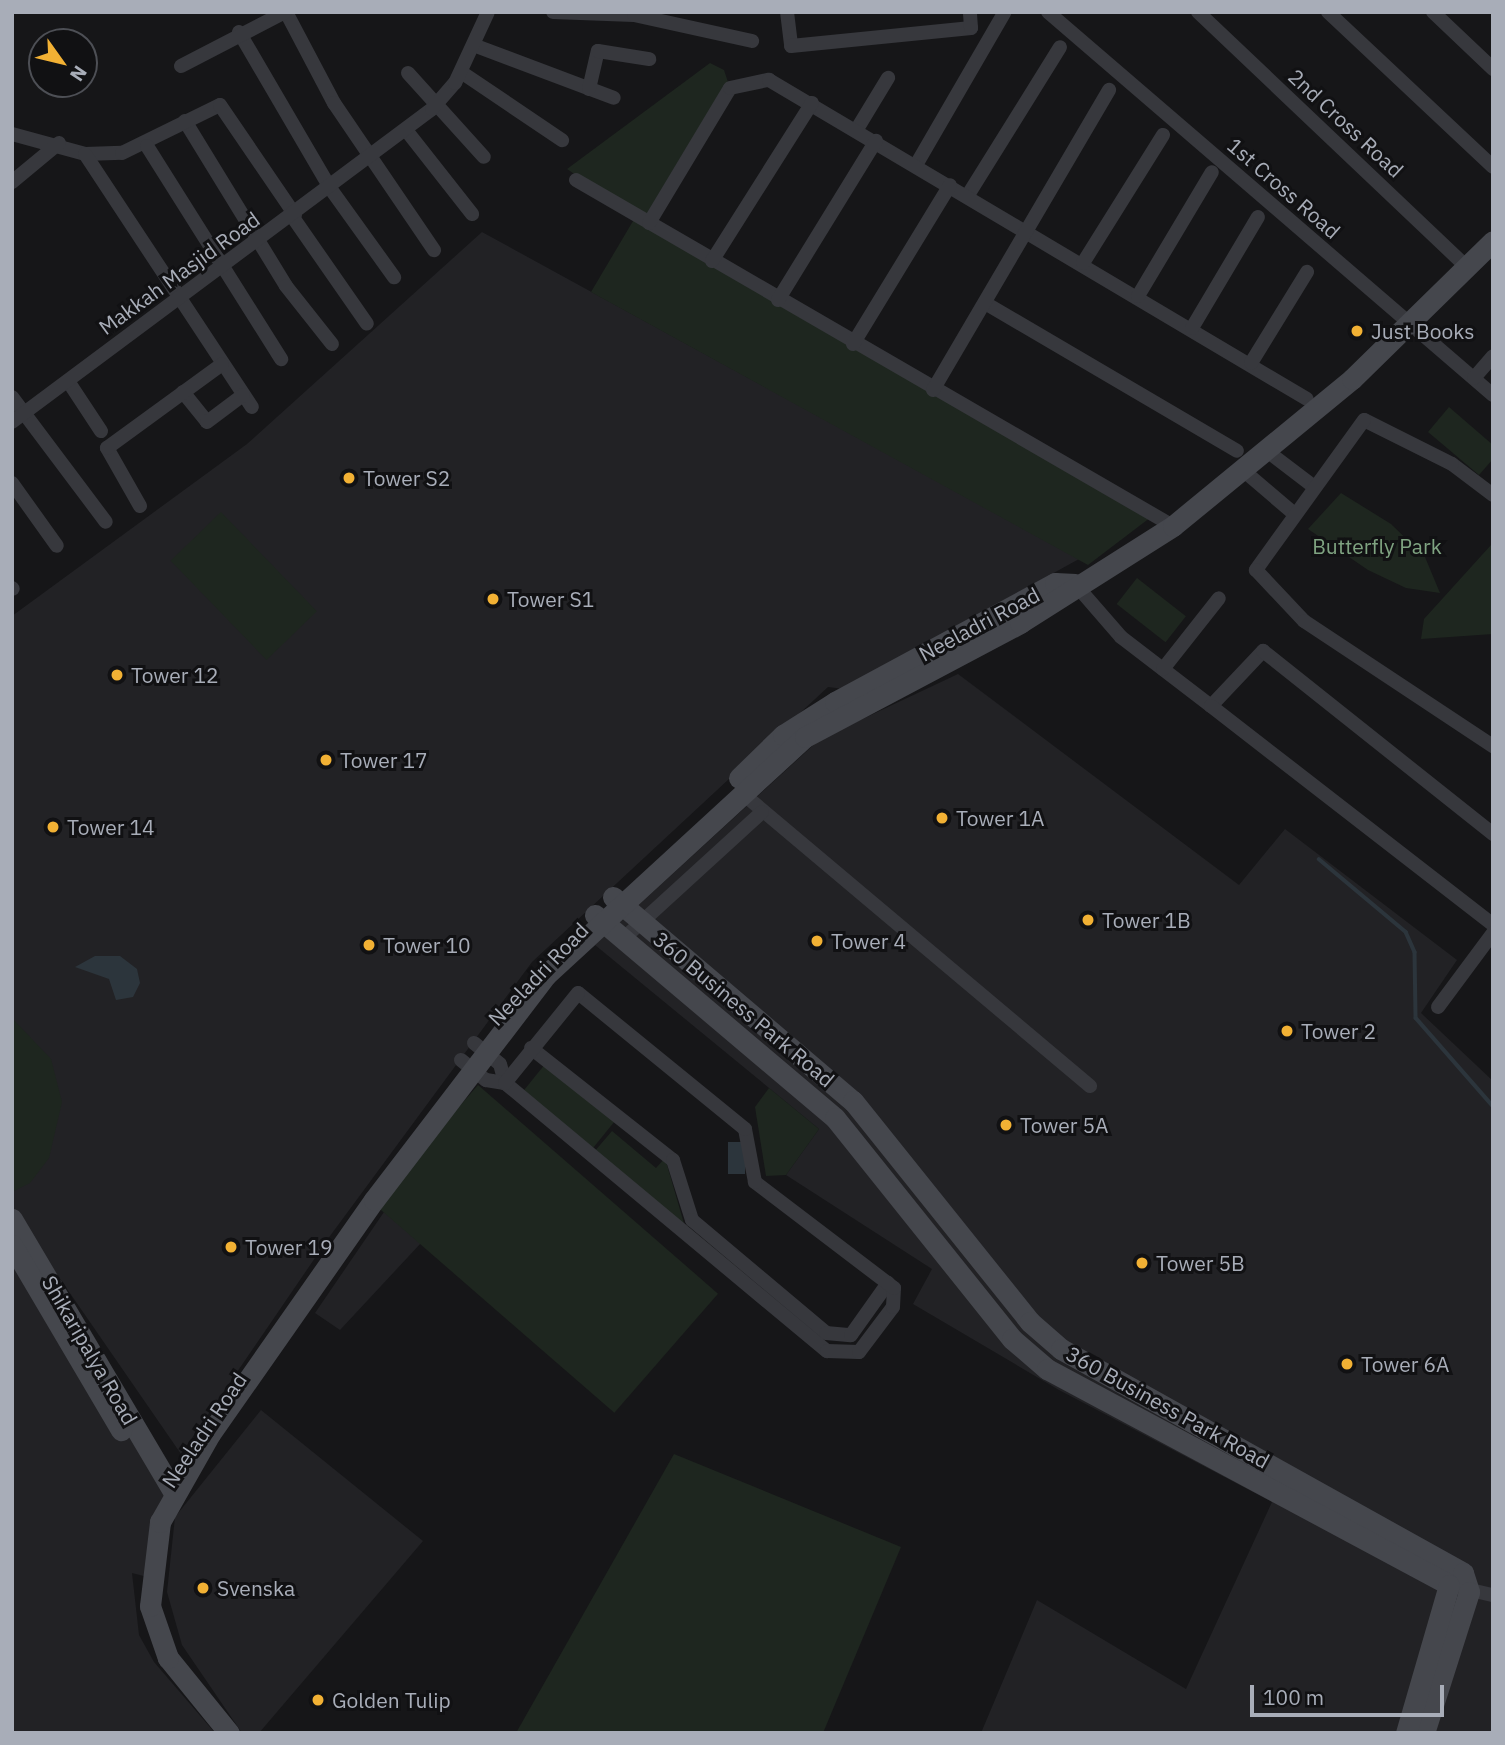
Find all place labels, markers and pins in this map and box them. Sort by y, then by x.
place label: Just Books [1371,318,1474,344]
marker: Just Books [1349,323,1365,339]
place label: Tower S2 [363,465,450,491]
marker: Tower S2 [341,470,357,486]
place label: Tower S1 [507,586,594,612]
marker: Tower S1 [485,591,501,607]
place label: Tower 12 [131,662,219,688]
marker: Tower 12 [109,667,125,683]
place label: Tower 17 [340,747,428,773]
marker: Tower 17 [318,752,334,768]
place label: Tower 1A [956,805,1045,831]
marker: Tower 1A [934,810,950,826]
place label: Tower 14 [67,814,155,840]
marker: Tower 14 [45,819,61,835]
place label: Tower 1B [1102,907,1191,933]
marker: Tower 1B [1080,912,1096,928]
place label: Tower 4 [831,928,906,954]
place label: Tower 10 [383,932,471,958]
marker: Tower 4 [809,933,825,949]
marker: Tower 10 [361,937,377,953]
place label: Tower 2 [1301,1018,1376,1044]
marker: Tower 2 [1279,1023,1295,1039]
place label: Tower 5A [1020,1112,1109,1138]
marker: Tower 5A [998,1117,1014,1133]
place label: Tower 19 [245,1234,333,1260]
marker: Tower 19 [223,1239,239,1255]
place label: Tower 5B [1156,1250,1245,1276]
marker: Tower 5B [1134,1255,1150,1271]
place label: Tower 6A [1361,1351,1450,1377]
marker: Tower 6A [1339,1356,1355,1372]
place label: Svenska [217,1575,295,1601]
marker: Svenska [195,1580,211,1596]
place label: Golden Tulip [332,1687,451,1713]
marker: Golden Tulip [310,1692,326,1708]

